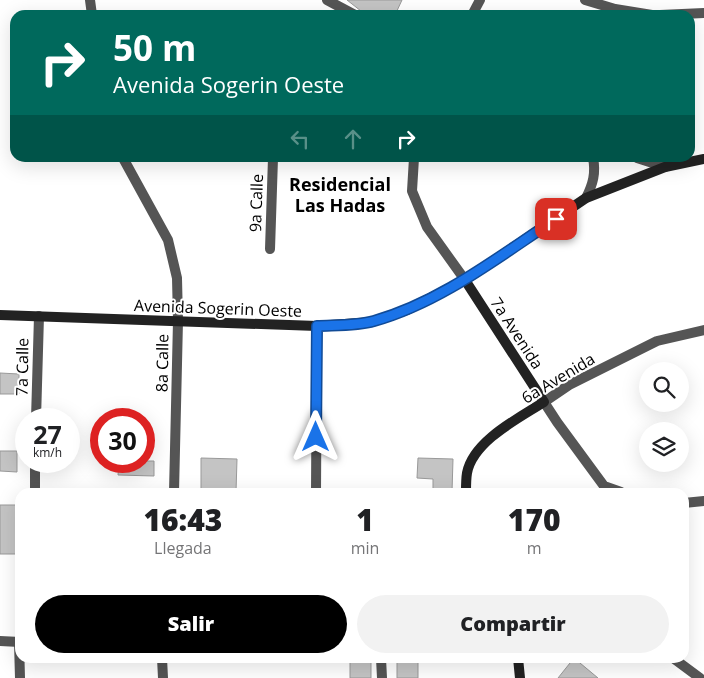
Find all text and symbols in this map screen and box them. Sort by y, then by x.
text: 50 m [113,24,196,71]
icon: right [30,30,95,95]
text: Avenida Sogerin Oeste [113,69,344,99]
icon: left [286,125,314,153]
icon: ahead [339,125,367,153]
icon: right [392,125,420,153]
district label: Residencial Las Hadas [289,172,391,217]
street label: 9a Calle [244,174,268,232]
pin [535,198,577,240]
icon: arrive [542,205,570,233]
street label: 7a Avenida [485,293,549,373]
street label: Avenida Sogerin Oeste [134,294,302,322]
street label: 8a Calle [150,334,174,392]
street label: 7a Calle [10,338,34,396]
street label: 6a Avenida [517,347,599,409]
map controls [639,362,689,472]
button: search [639,362,689,412]
speed limit sign: 30 [90,408,155,473]
position arrow [289,410,341,462]
text: 27 [33,417,62,451]
button: layers [639,422,689,472]
text: km/h [33,444,62,461]
text: 16:43 [143,499,222,540]
text: 1 [356,499,374,540]
text: 170 [508,499,561,540]
text: Llegada [154,537,212,559]
text: min [351,537,379,559]
text: m [527,537,542,559]
button: Salir [35,595,347,653]
button: Compartir [357,595,669,653]

